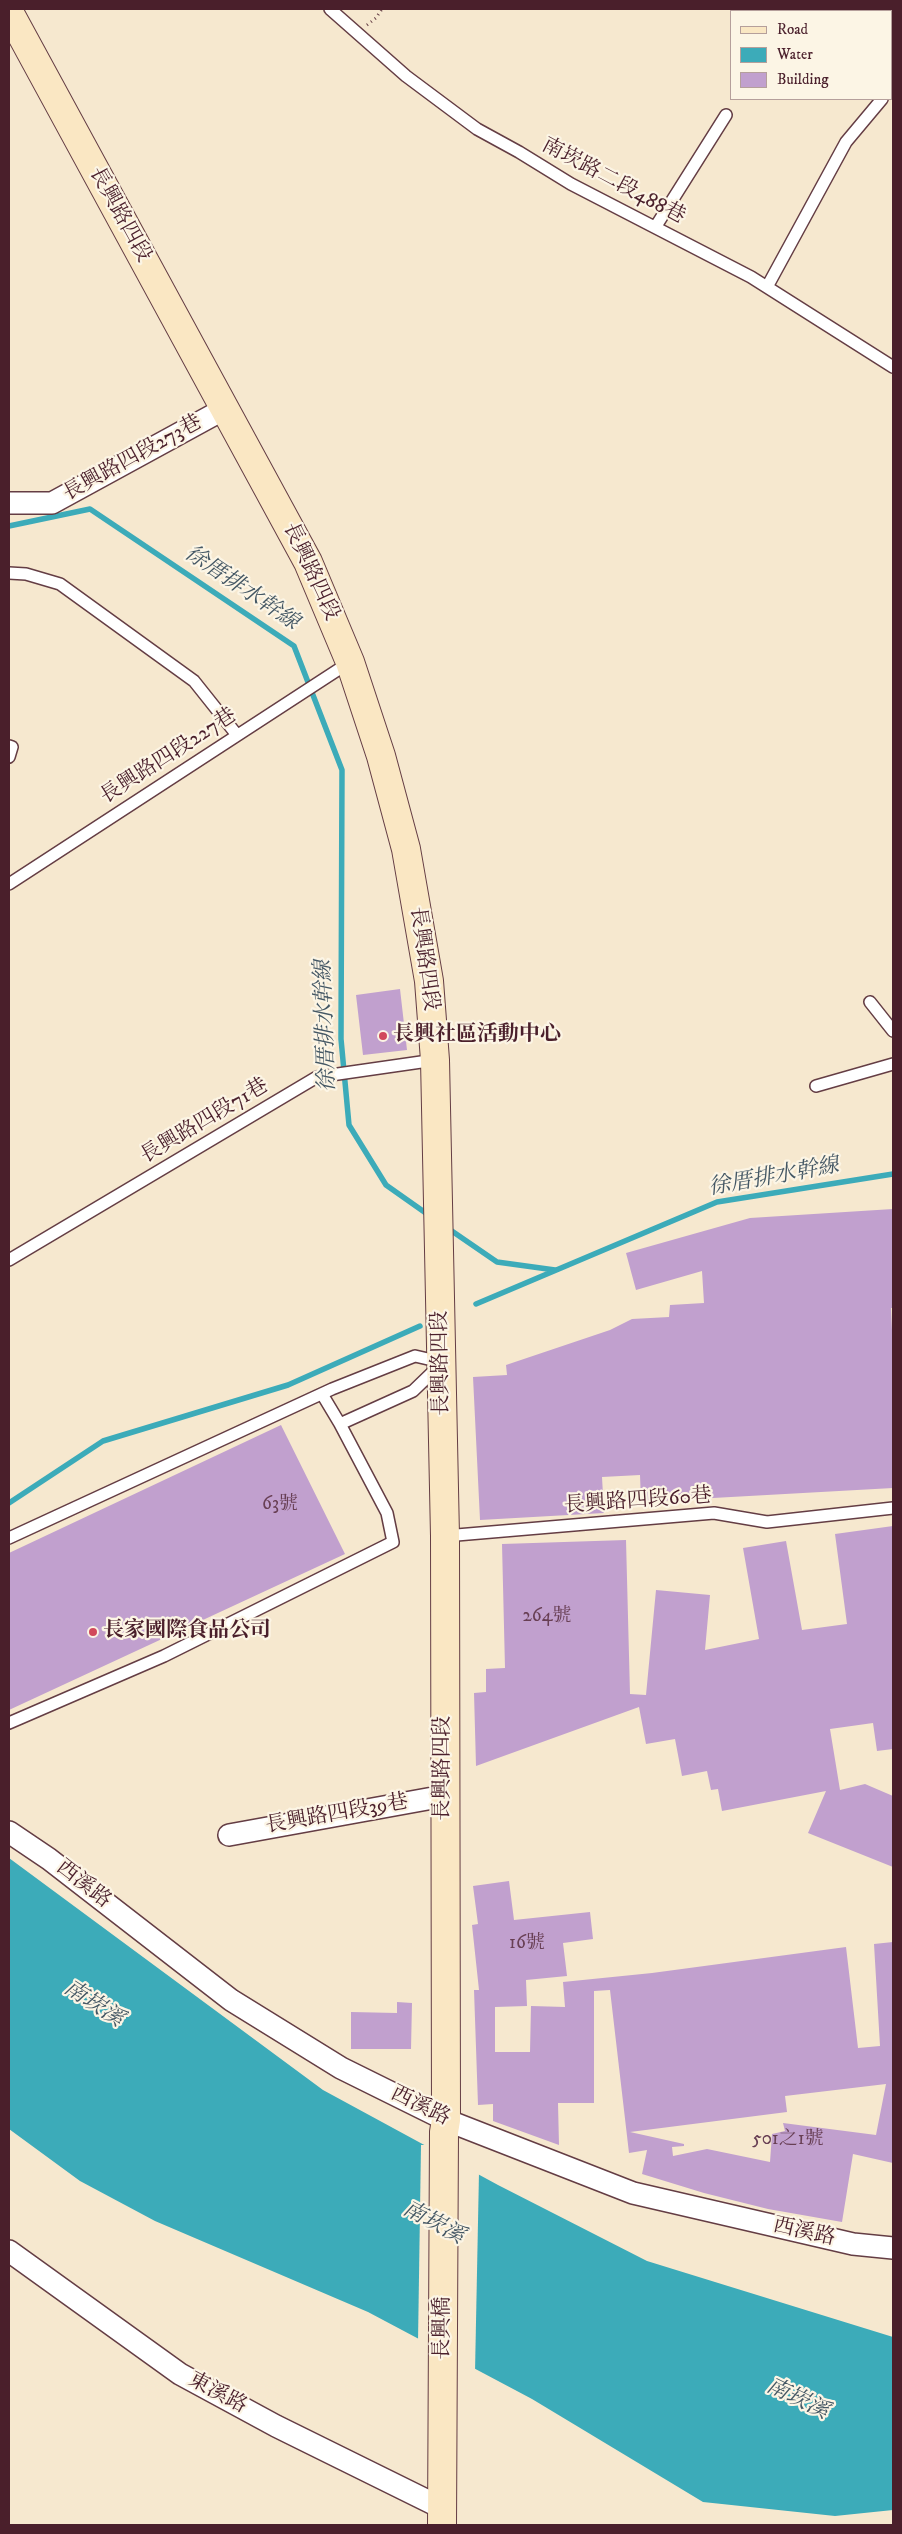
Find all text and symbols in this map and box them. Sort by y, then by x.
legend [730,10,892,100]
text: Road [777,20,808,39]
text: Water [777,45,813,64]
text: Building [777,70,829,89]
street label: 南崁路二段488巷 [537,134,689,230]
street label: 長興路四段 [83,163,155,267]
street label: 長興路四段273巷 [59,410,207,508]
street label: 長興路四段 [276,519,344,625]
water label: 徐厝排水幹線 [179,541,303,637]
street label: 長興路四段227巷 [96,704,242,810]
street label: 長興路四段 [403,905,443,1013]
water label: 徐厝排水幹線 [312,960,342,1092]
place label: 長興社區活動中心 [393,1023,561,1049]
marker: 長興社區活動中心 [377,1030,389,1042]
street label: 長興路四段71巷 [136,1074,274,1170]
water label: 徐厝排水幹線 [707,1154,841,1202]
street label: 長興路四段 [428,1310,456,1416]
street label: 長興路四段60巷 [563,1484,713,1520]
house number: 63號 [262,1494,298,1516]
house number: 264號 [522,1606,572,1628]
place label: 長家國際食品公司 [103,1619,271,1645]
marker: 長家國際食品公司 [87,1626,99,1638]
street label: 長興路四段 [431,1716,457,1820]
street label: 長興路四段39巷 [264,1790,410,1840]
street label: 西溪路 [50,1856,116,1914]
house number: 16號 [509,1933,545,1955]
water label: 南崁溪 [58,1976,128,2034]
street label: 西溪路 [386,2082,454,2132]
house number: 501之1號 [752,2129,824,2151]
water label: 南崁溪 [398,2197,468,2251]
street label: 西溪路 [770,2214,838,2252]
street label: 長興橋 [431,2297,457,2359]
street label: 東溪路 [183,2368,251,2420]
water label: 南崁溪 [762,2374,832,2426]

